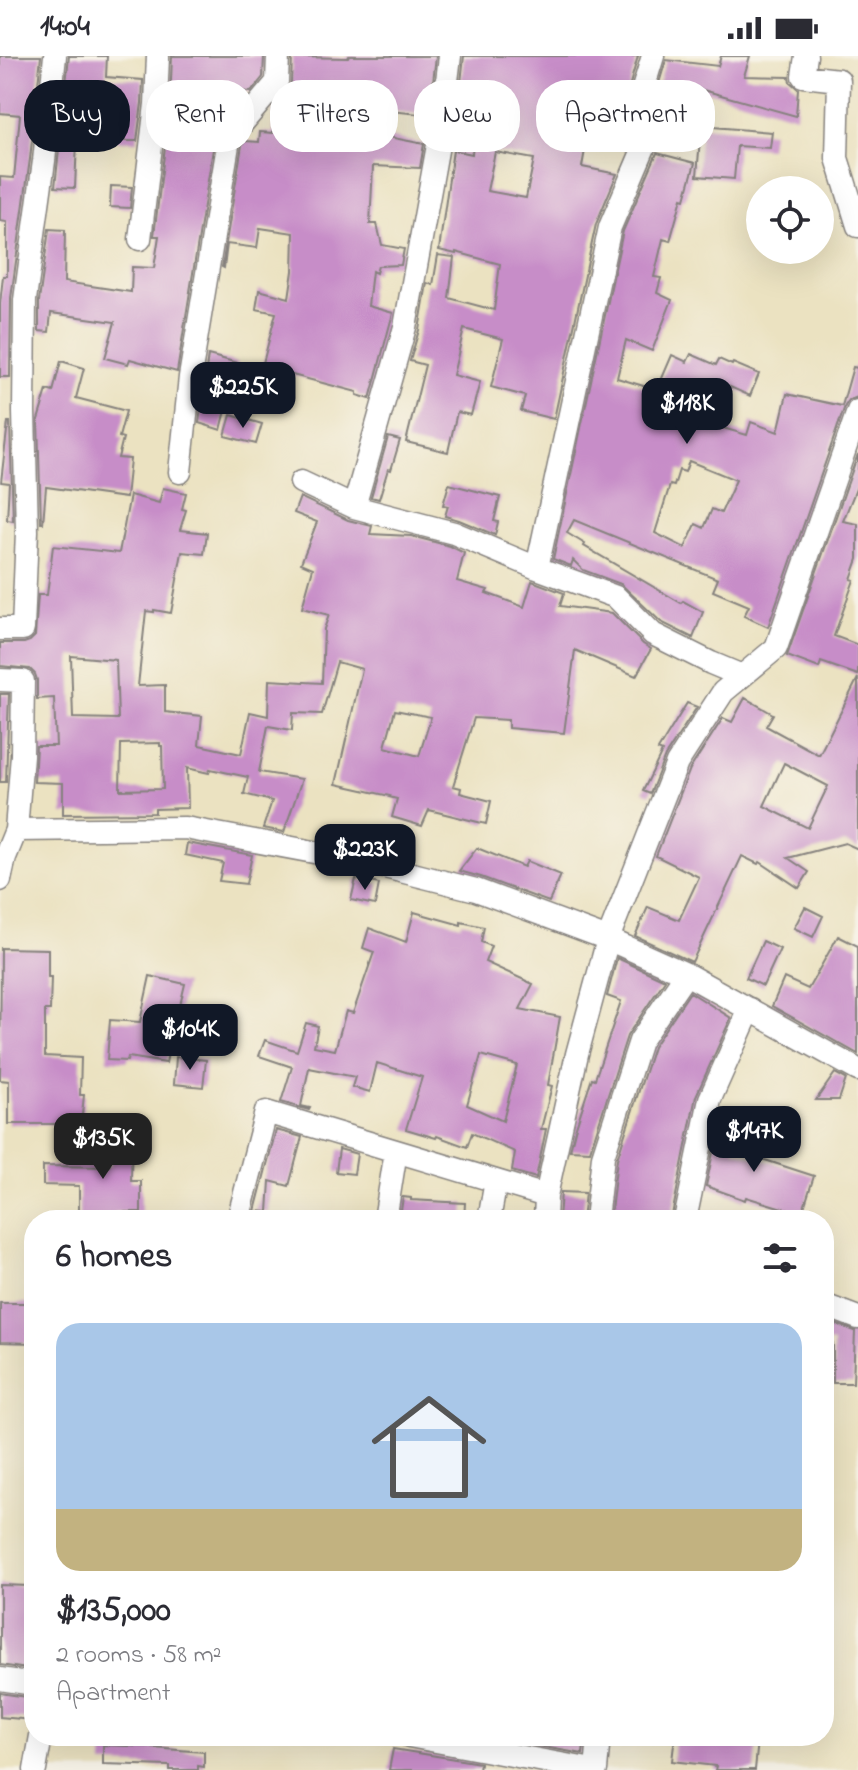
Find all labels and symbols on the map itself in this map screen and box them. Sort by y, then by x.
pin: $225K [187,362,299,430]
pin: $118K [631,378,743,446]
pin: $223K [309,824,421,892]
pin: $104K [134,1004,246,1072]
pin: $147K [698,1106,810,1174]
pin: $135K [47,1113,159,1181]

